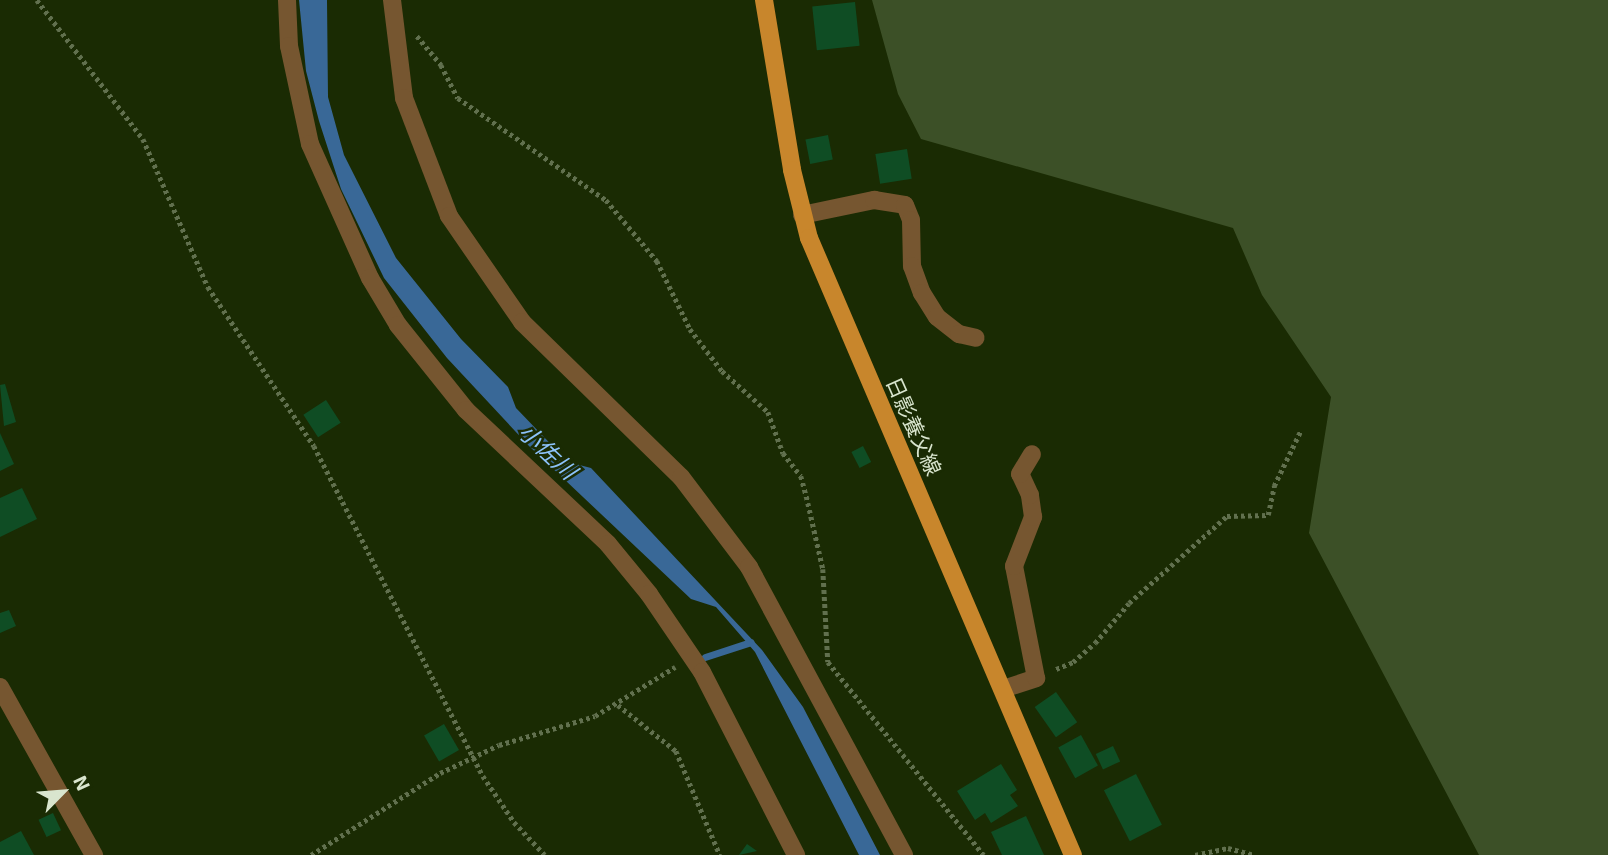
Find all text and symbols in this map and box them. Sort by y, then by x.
street label: 日影養父線 [881,373,947,479]
water label: 小佐川 [513,417,583,485]
north arrow [28,757,98,827]
text: N [69,772,96,794]

